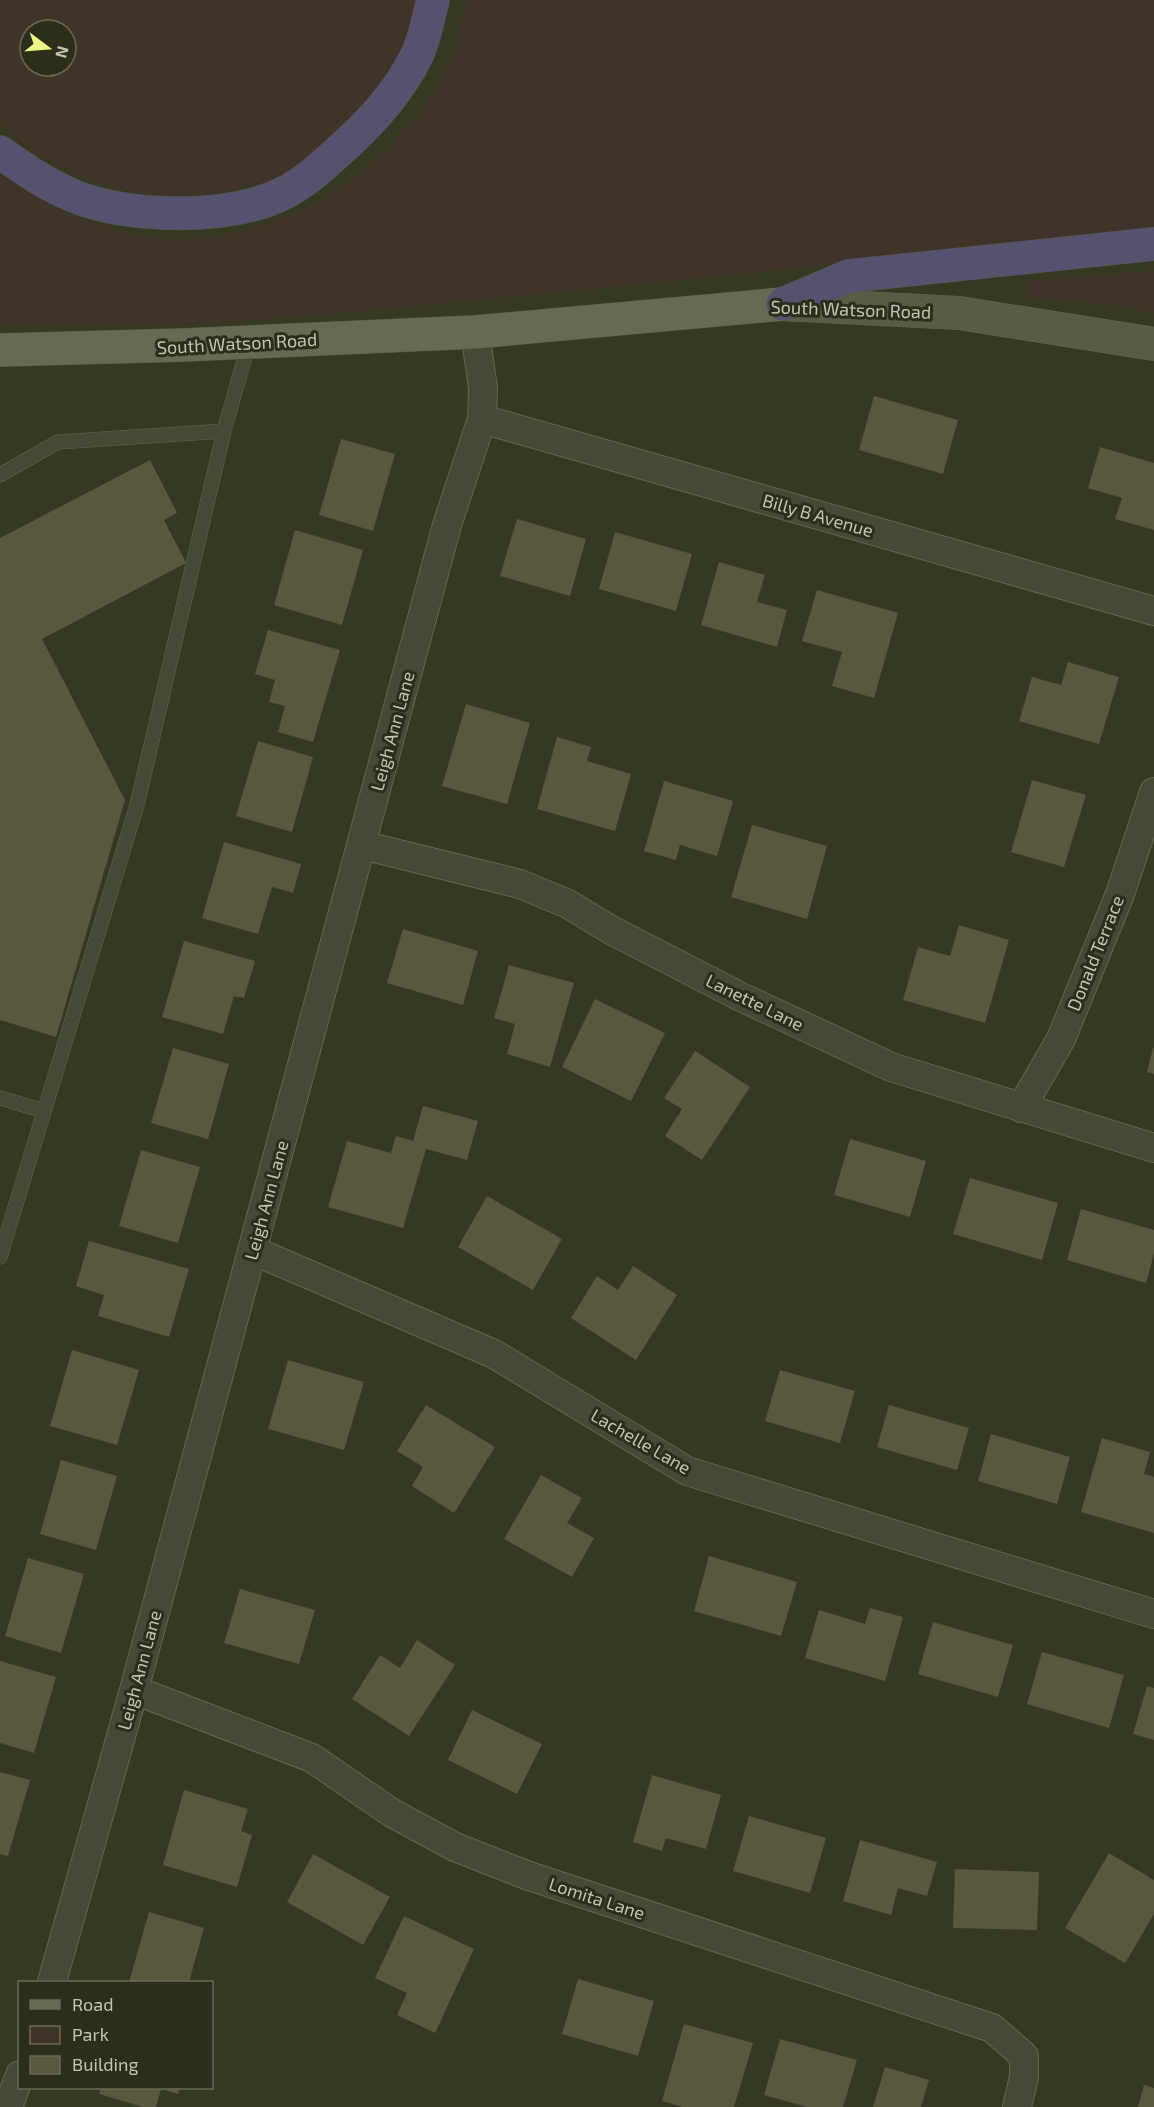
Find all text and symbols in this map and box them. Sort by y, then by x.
north arrow [18,18,78,78]
text: N [52,44,74,60]
street label: South Watson Road [770,295,932,323]
street label: South Watson Road [156,328,318,358]
street label: Billy B Avenue [760,489,876,541]
street label: Leigh Ann Lane [365,669,419,793]
street label: Donald Terrace [1062,892,1128,1014]
street label: Lanette Lane [703,969,807,1035]
street label: Leigh Ann Lane [239,1138,293,1262]
street label: Lachelle Lane [587,1404,695,1478]
street label: Leigh Ann Lane [112,1608,166,1732]
street label: Lomita Lane [546,1872,648,1924]
legend [18,1981,213,2089]
text: Road [72,1993,113,2015]
text: Park [72,2023,109,2045]
text: Building [72,2053,139,2075]

